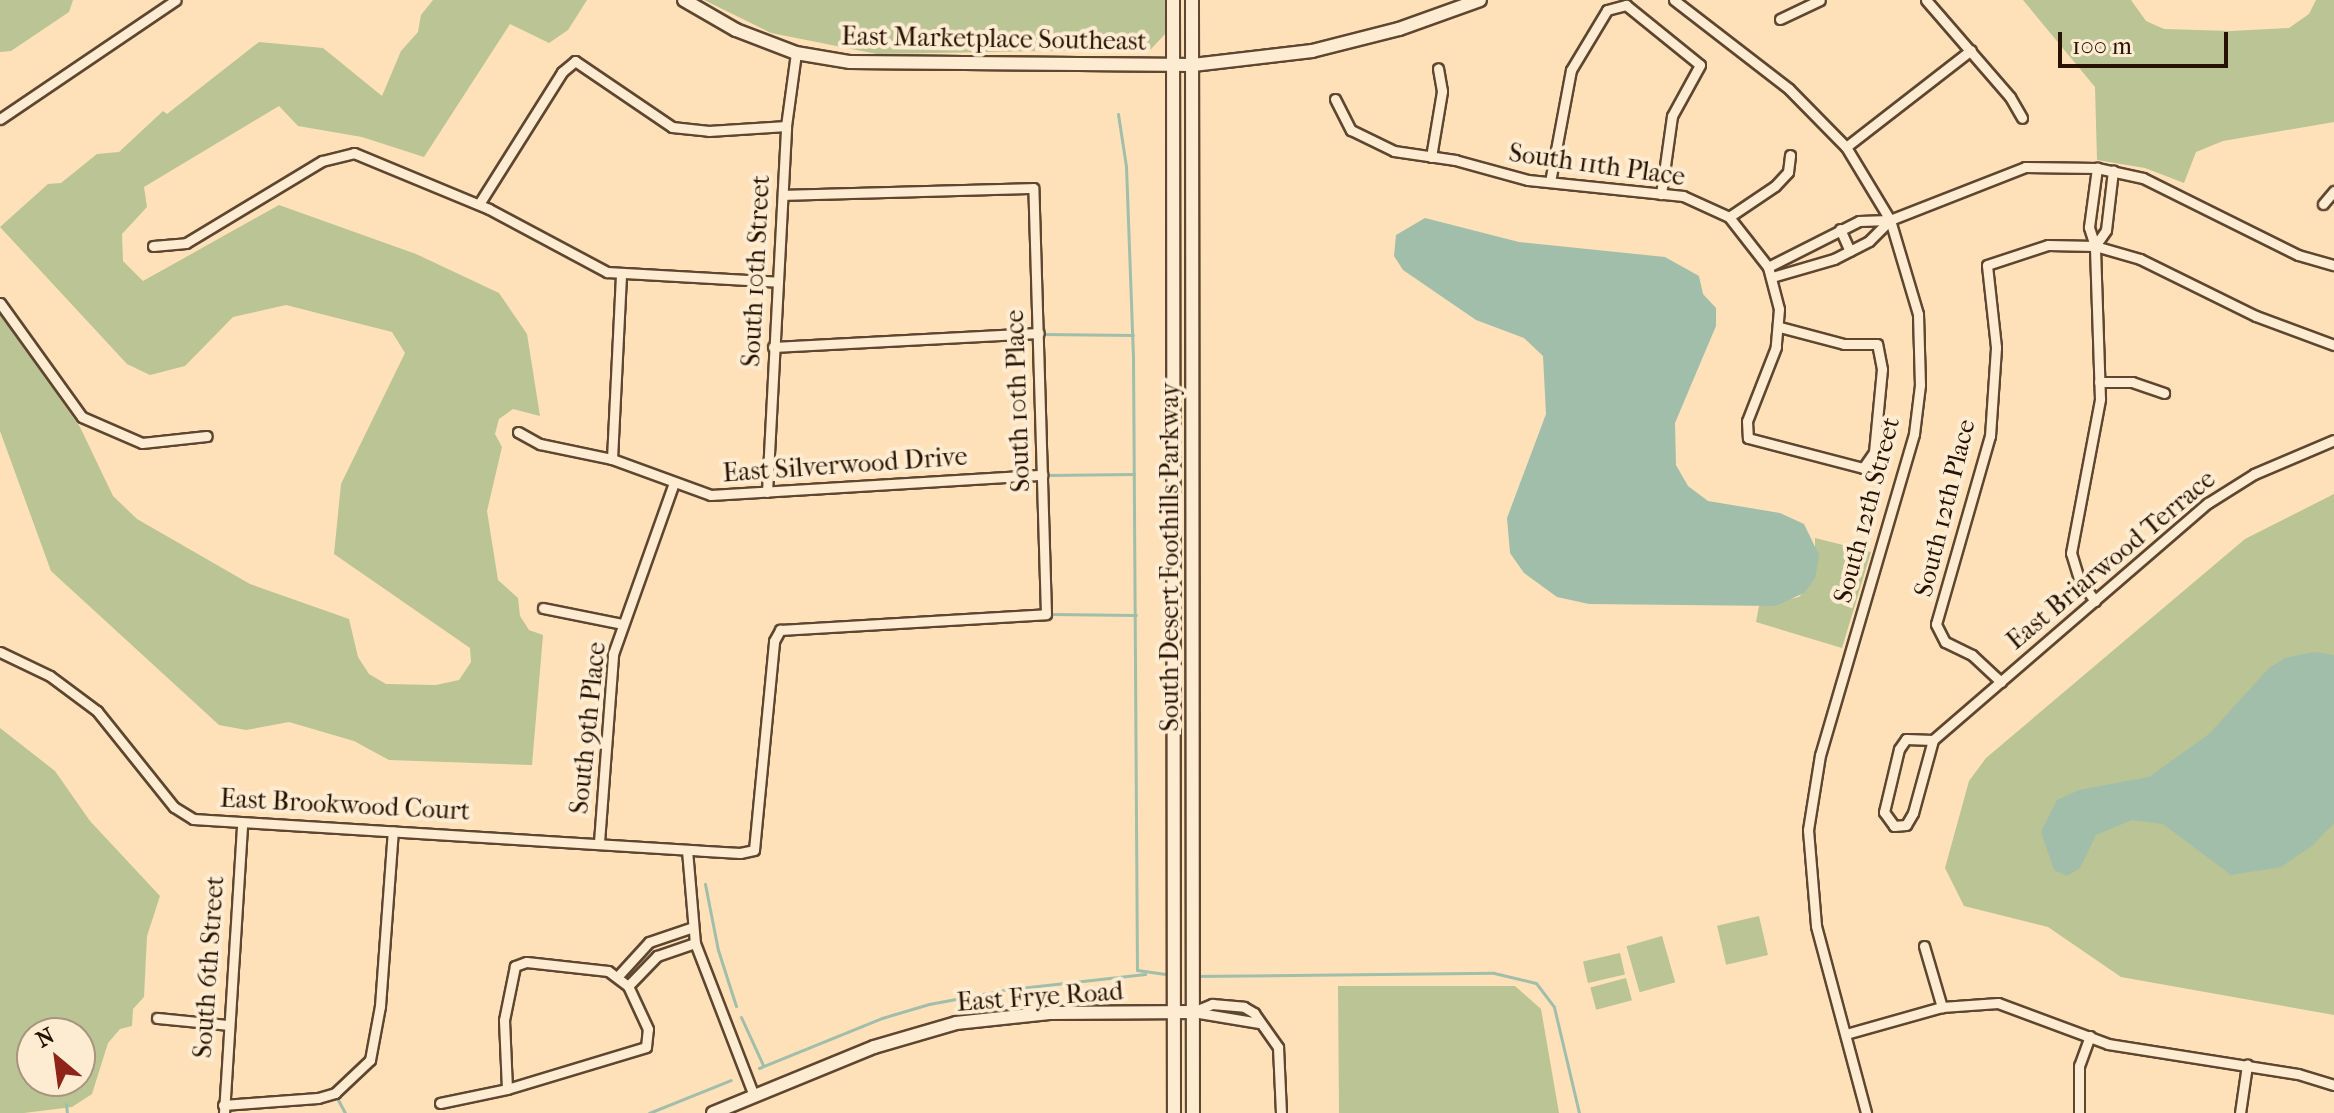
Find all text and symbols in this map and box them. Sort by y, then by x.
scale bar [2062,16,2232,66]
street label: East Marketplace Southeast [841,21,1147,57]
text: 100 m [2072,32,2132,60]
street label: South 11th Place [1507,137,1687,193]
street label: South 10th Street [735,174,777,368]
street label: South 10th Place [999,309,1037,493]
street label: South Desert Foothills Parkway [1154,382,1186,732]
street label: South 12th Street [1827,414,1907,606]
street label: South 12th Place [1908,416,1982,600]
street label: East Silverwood Drive [722,441,968,489]
street label: East Briarwood Terrace [2000,464,2222,656]
street label: South 9th Place [563,640,613,816]
street label: East Brookwood Court [219,783,471,827]
street label: South 6th Street [187,875,231,1059]
street label: East Frye Road [956,976,1124,1018]
north arrow [16,1017,96,1097]
text: N [32,1022,59,1053]

